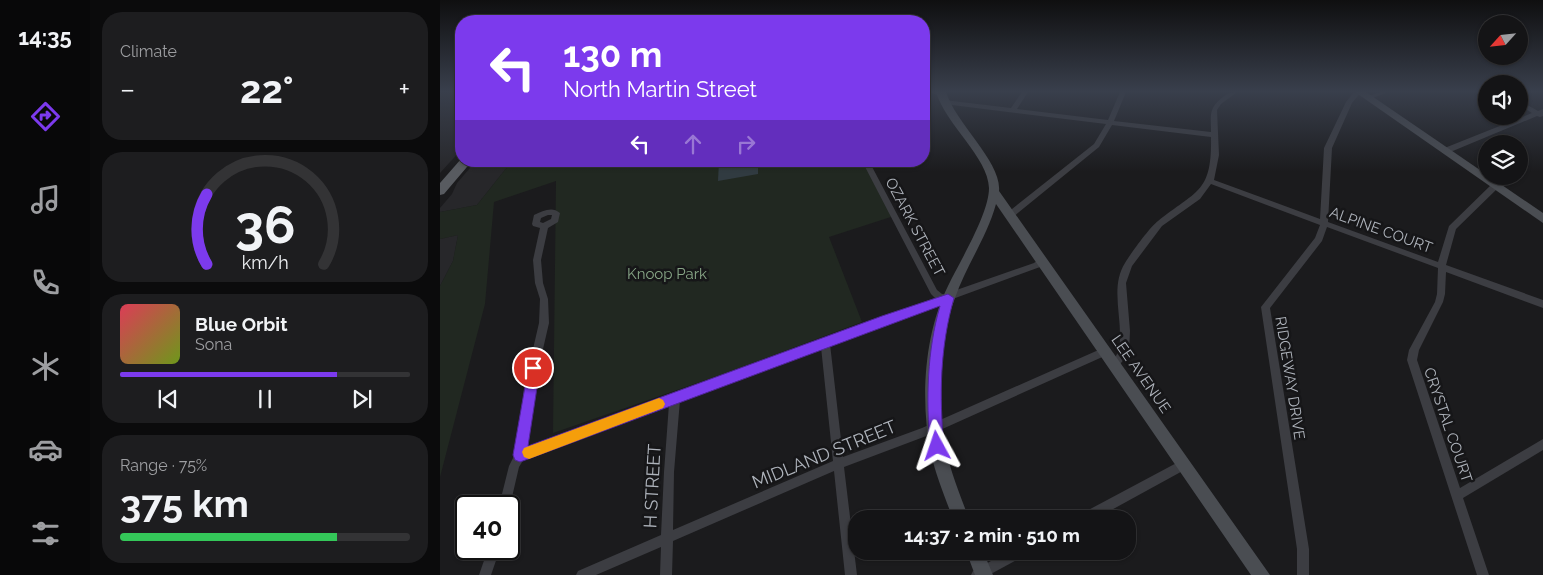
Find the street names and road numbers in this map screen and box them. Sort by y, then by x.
street label: OZARK STREET [881,175,949,279]
street label: ALPINE COURT [1327,203,1435,257]
street label: RIDGEWAY DRIVE [1271,315,1309,441]
street label: LEE AVENUE [1108,332,1174,416]
street label: CRYSTAL COURT [1420,365,1476,485]
street label: MIDLAND STREET [749,415,899,493]
street label: H STREET [639,443,665,529]

